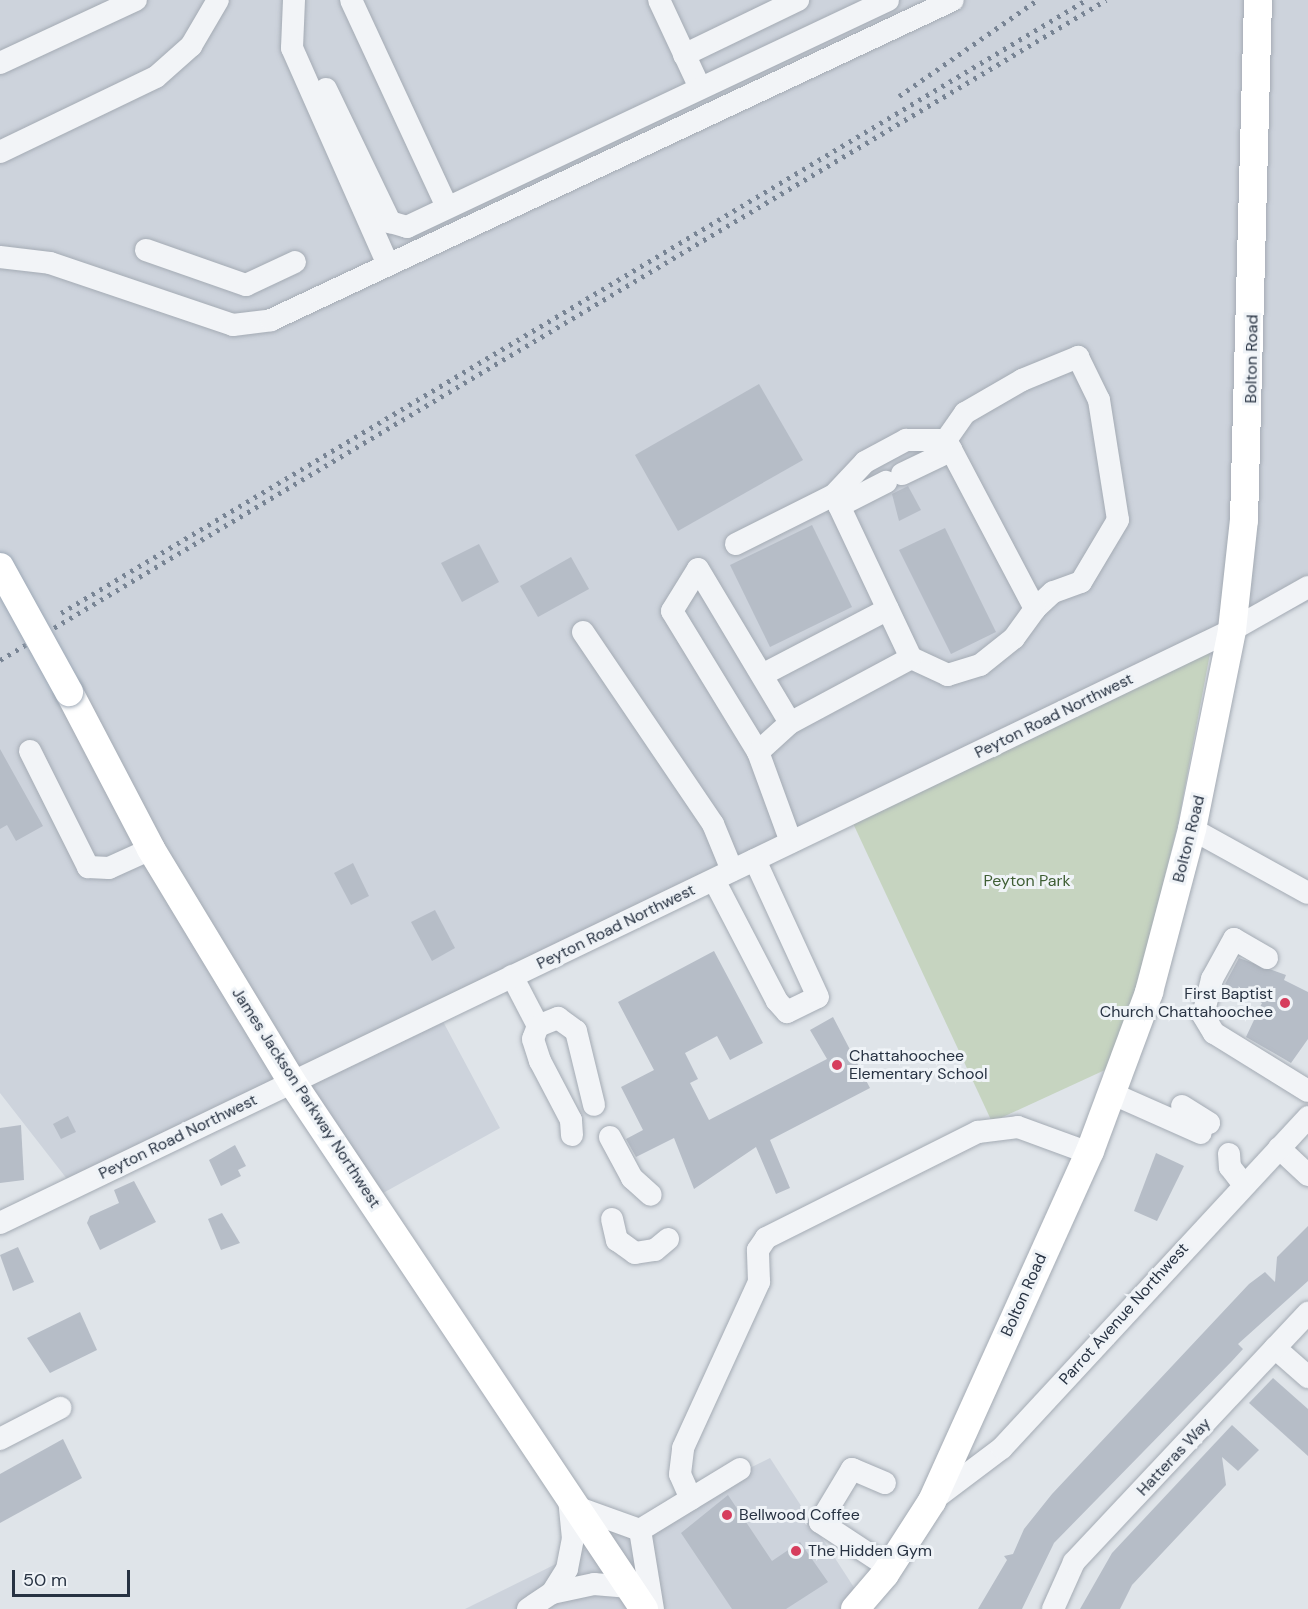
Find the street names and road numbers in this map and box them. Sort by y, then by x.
street label: Bolton Road [1242,314,1262,404]
street label: Peyton Road Northwest [972,669,1136,763]
street label: Bolton Road [1169,794,1209,884]
street label: Peyton Road Northwest [534,880,698,974]
street label: James Jackson Parkway Northwest [227,984,385,1212]
street label: Peyton Road Northwest [96,1090,260,1184]
street label: Parrot Avenue Northwest [1055,1239,1193,1389]
street label: Bolton Road [997,1250,1051,1340]
street label: Hatteras Way [1133,1414,1215,1500]

